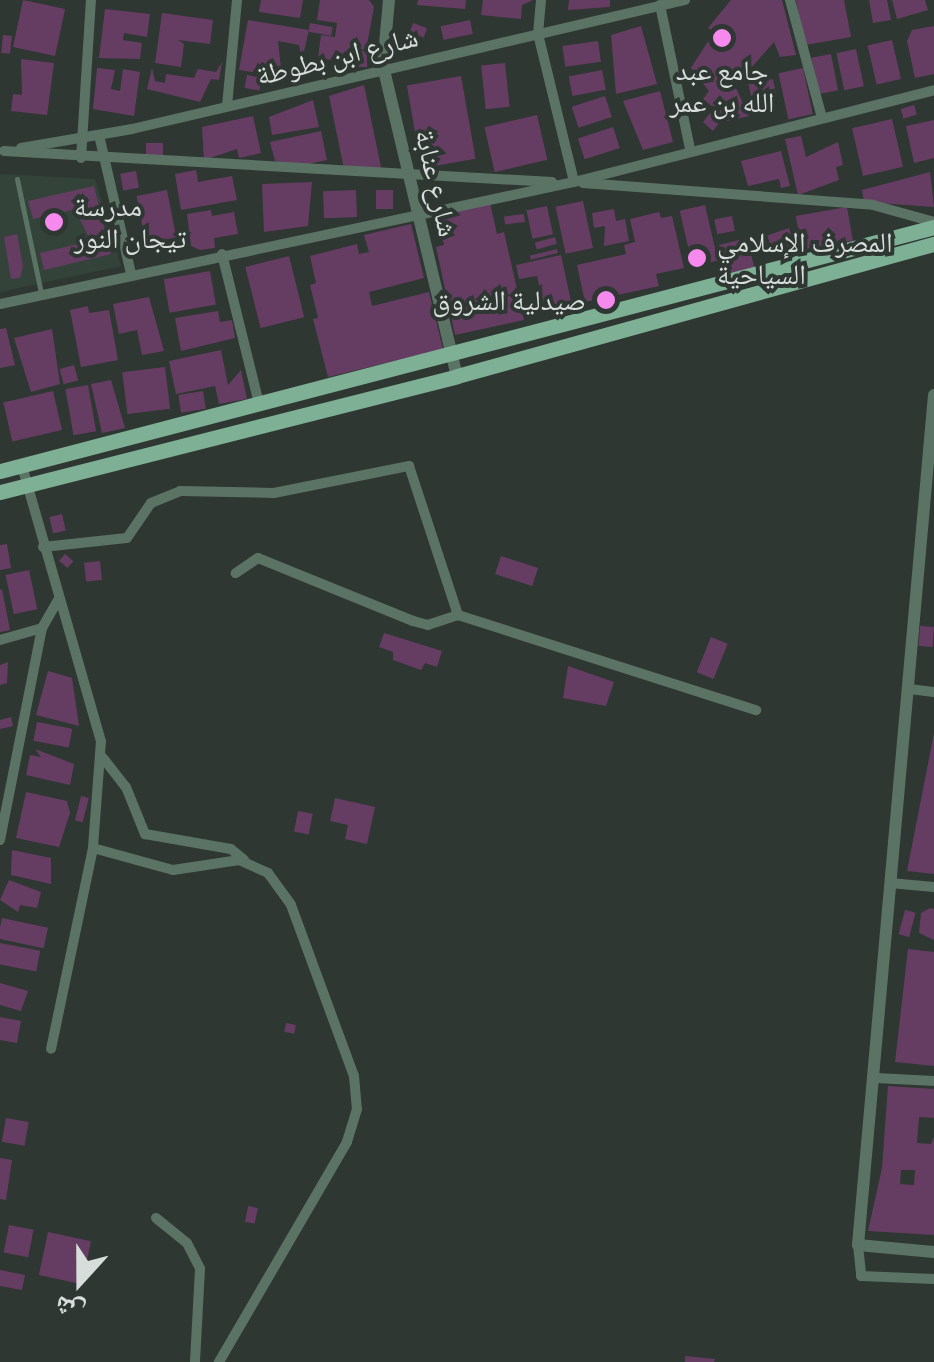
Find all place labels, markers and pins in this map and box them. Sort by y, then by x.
marker: جامع عبد الله بن عمر [711,27,733,49]
place label: جامع عبد الله بن عمر [669,53,775,119]
place label: مدرسة تيجان النور [74,189,186,255]
marker: مدرسة تيجان النور [43,211,65,233]
place label: المصرف الإسلامي السياحية [717,225,893,291]
marker: المصرف الإسلامي السياحية [686,247,708,269]
place label: صيدلية الشروق [432,283,586,317]
marker: صيدلية الشروق [595,289,617,311]

